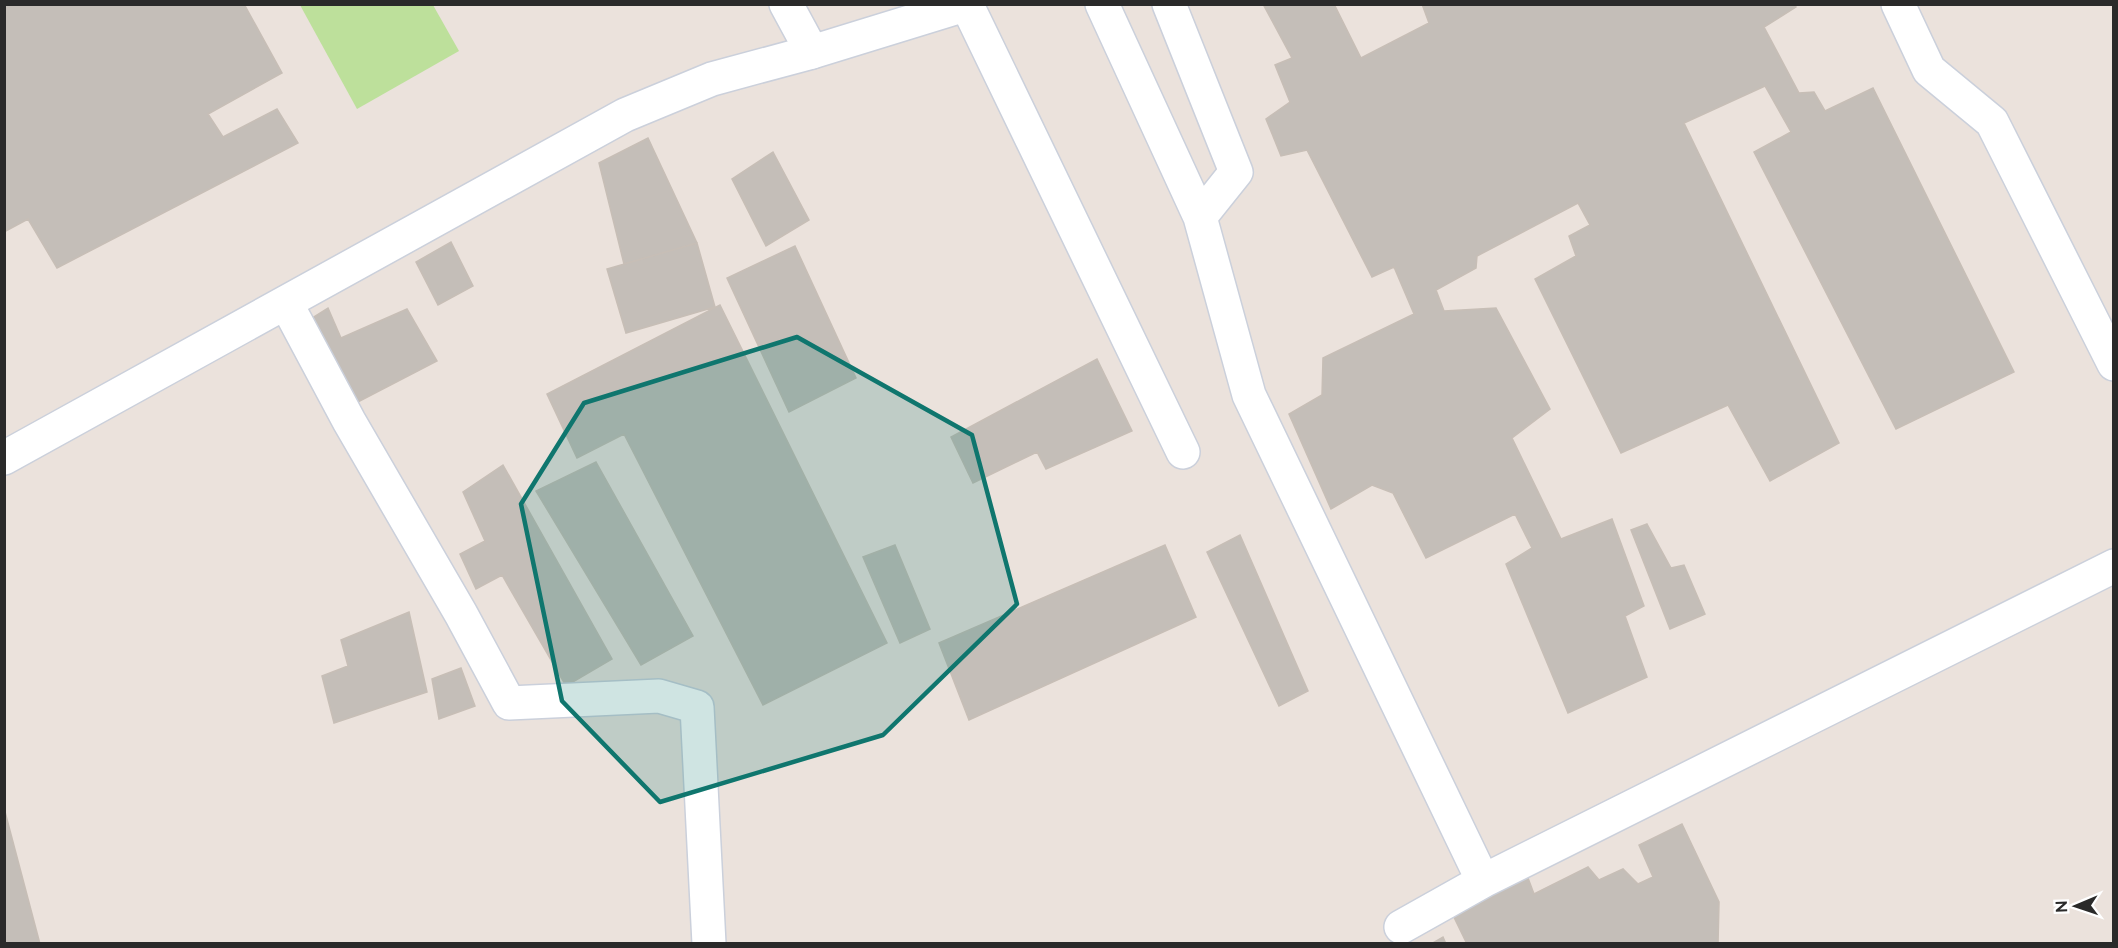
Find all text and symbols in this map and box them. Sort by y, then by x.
north arrow [2046,876,2106,936]
text: N [2052,900,2071,913]

